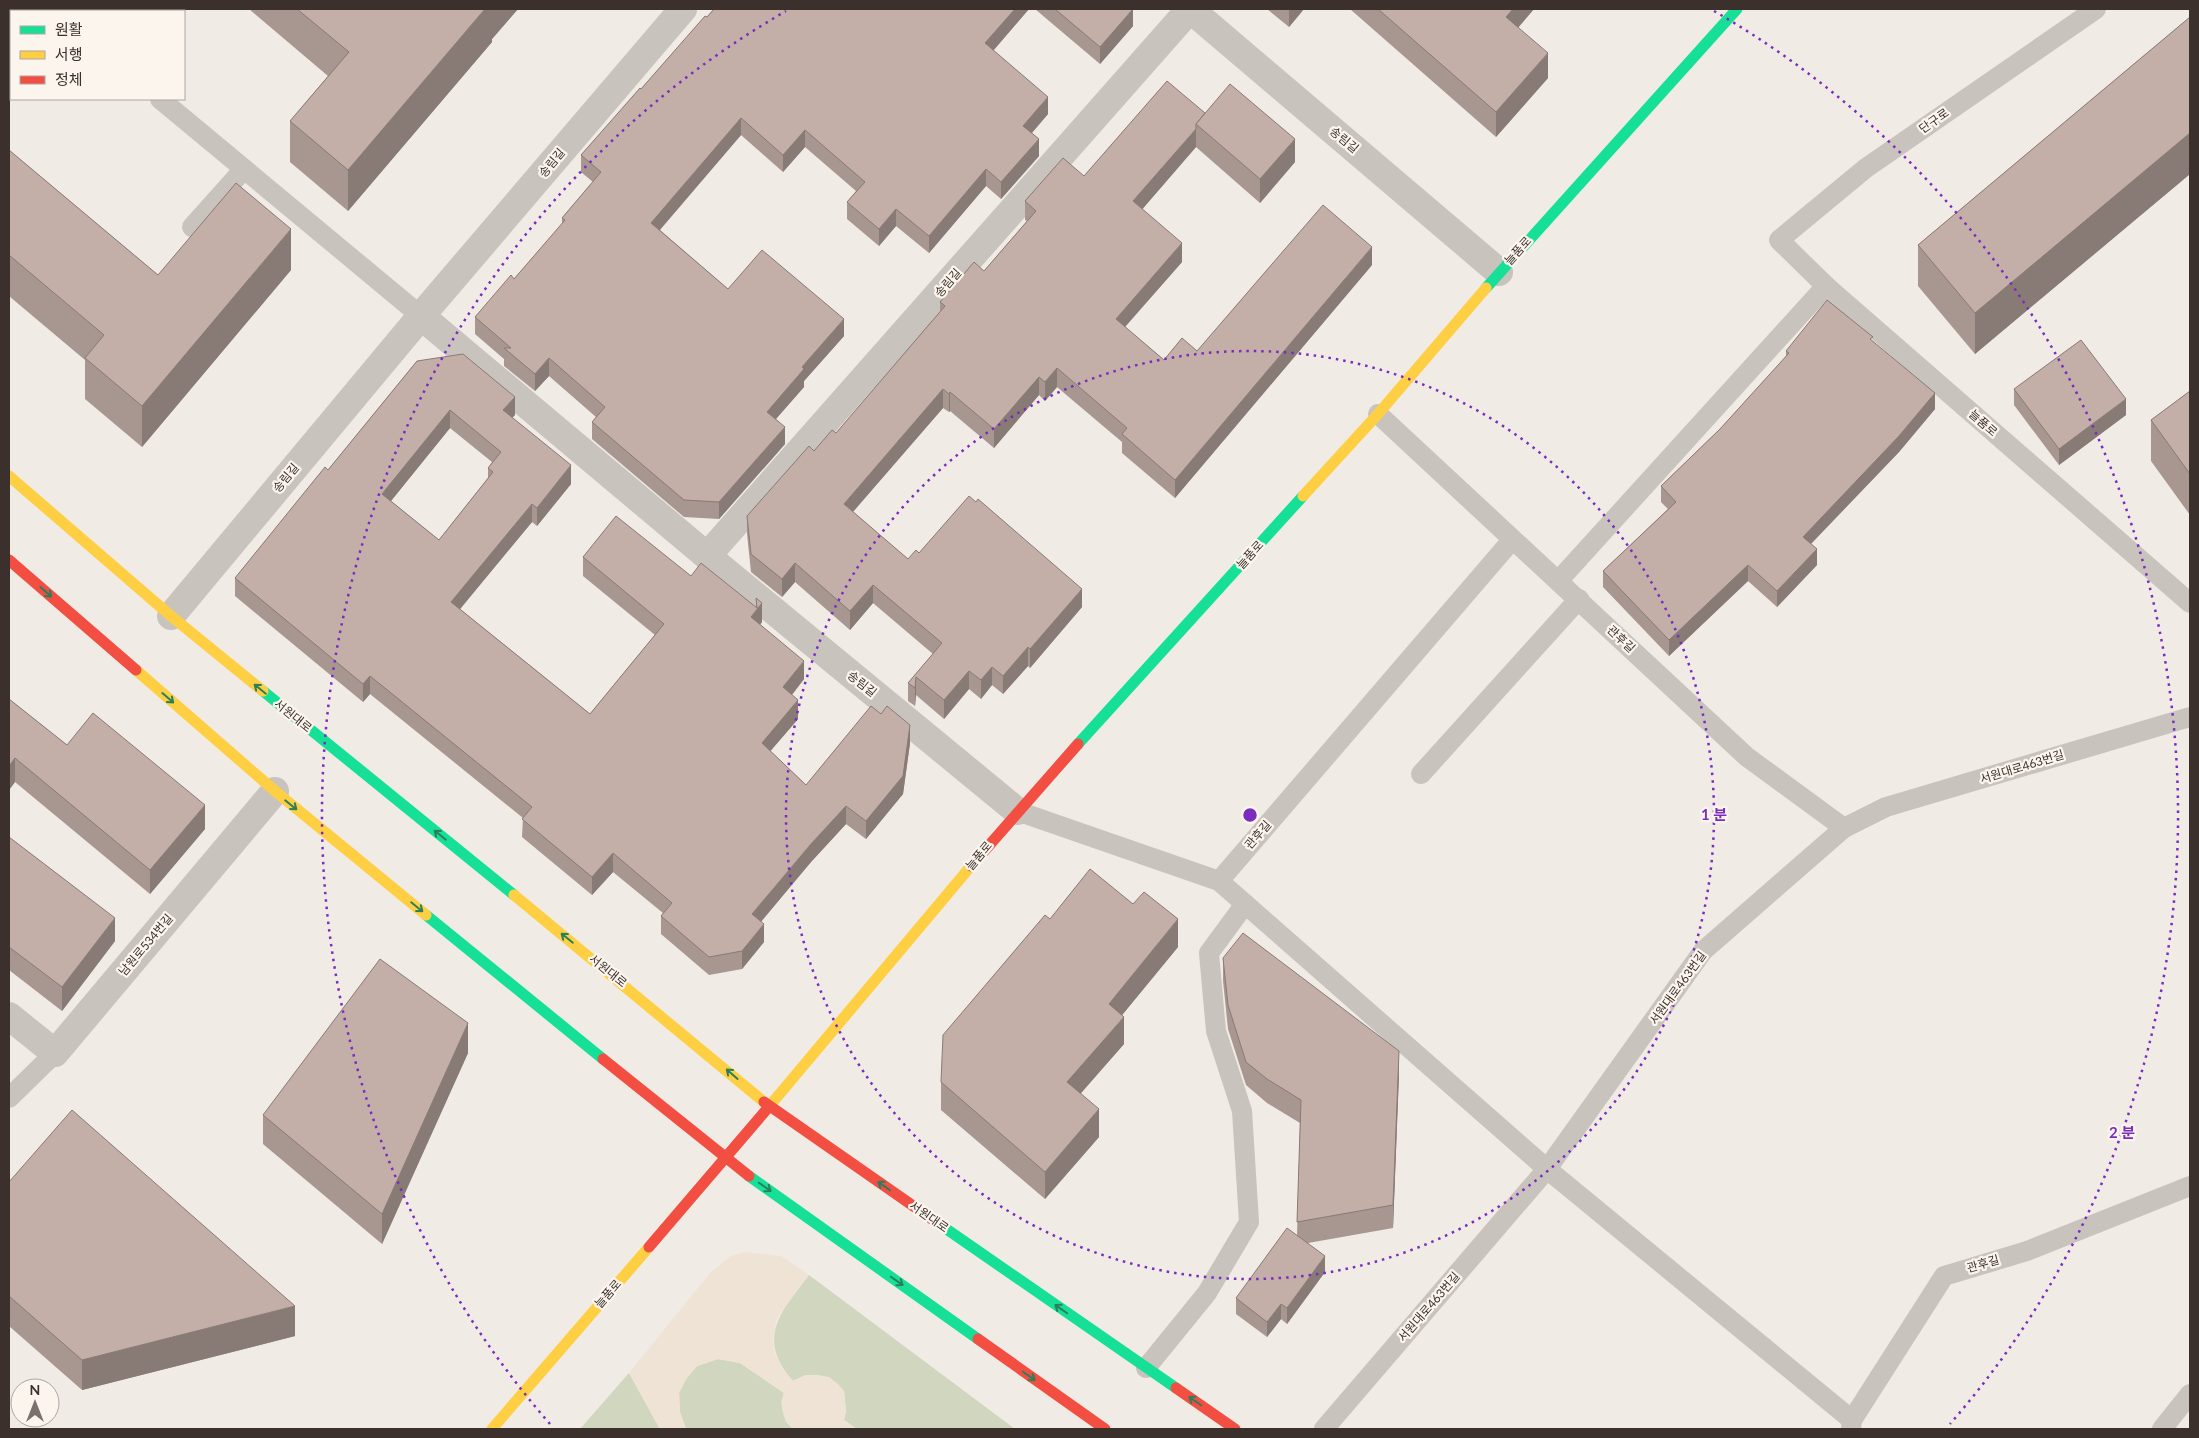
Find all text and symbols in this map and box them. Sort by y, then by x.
legend [10,10,185,100]
text: 원활 [55,20,83,38]
text: 서행 [55,45,83,63]
text: 정체 [55,70,83,88]
street label: 단구로 [1916,105,1952,136]
street label: 송림길 [1327,123,1362,156]
street label: 송림길 [535,145,568,180]
street label: 늘품로 [1501,233,1534,268]
street label: 송림길 [931,265,964,300]
street label: 늘품로 [1966,406,2001,439]
street label: 송림길 [269,460,302,495]
street label: 늘품로 [1233,537,1266,572]
one-way arrow [39,586,52,598]
street label: 관후길 [1604,622,1639,655]
street label: 송림길 [845,667,880,700]
one-way arrow [254,683,267,694]
one-way arrow [162,693,175,704]
street label: 서원대로 [271,696,315,735]
street label: 서원대로463번길 [1978,747,2066,786]
one-way arrow [284,799,297,810]
text: 1 분 [1701,805,1727,823]
centre of rings [1241,806,1259,824]
street label: 관후길 [1241,817,1274,852]
one-way arrow [434,830,447,841]
street label: 늘품로 [962,838,995,873]
one-way arrow [410,902,423,913]
street label: 남원로534번길 [115,911,176,979]
one-way arrow [560,932,573,943]
street label: 서원대로463번길 [1646,948,1709,1027]
street label: 서원대로 [586,951,630,990]
one-way arrow [726,1069,739,1080]
text: 2 분 [2109,1123,2135,1141]
one-way arrow [878,1181,892,1191]
one-way arrow [757,1182,771,1192]
street label: 서원대로 [907,1198,952,1235]
street label: 관후길 [1965,1252,2001,1275]
street label: 서원대로463번길 [1394,1269,1463,1344]
street label: 늘품로 [591,1276,624,1311]
one-way arrow [890,1276,904,1286]
one-way arrow [1054,1304,1068,1314]
one-way arrow [1022,1370,1035,1381]
north arrow [10,1378,60,1428]
text: N [30,1381,40,1398]
one-way arrow [1188,1396,1202,1406]

